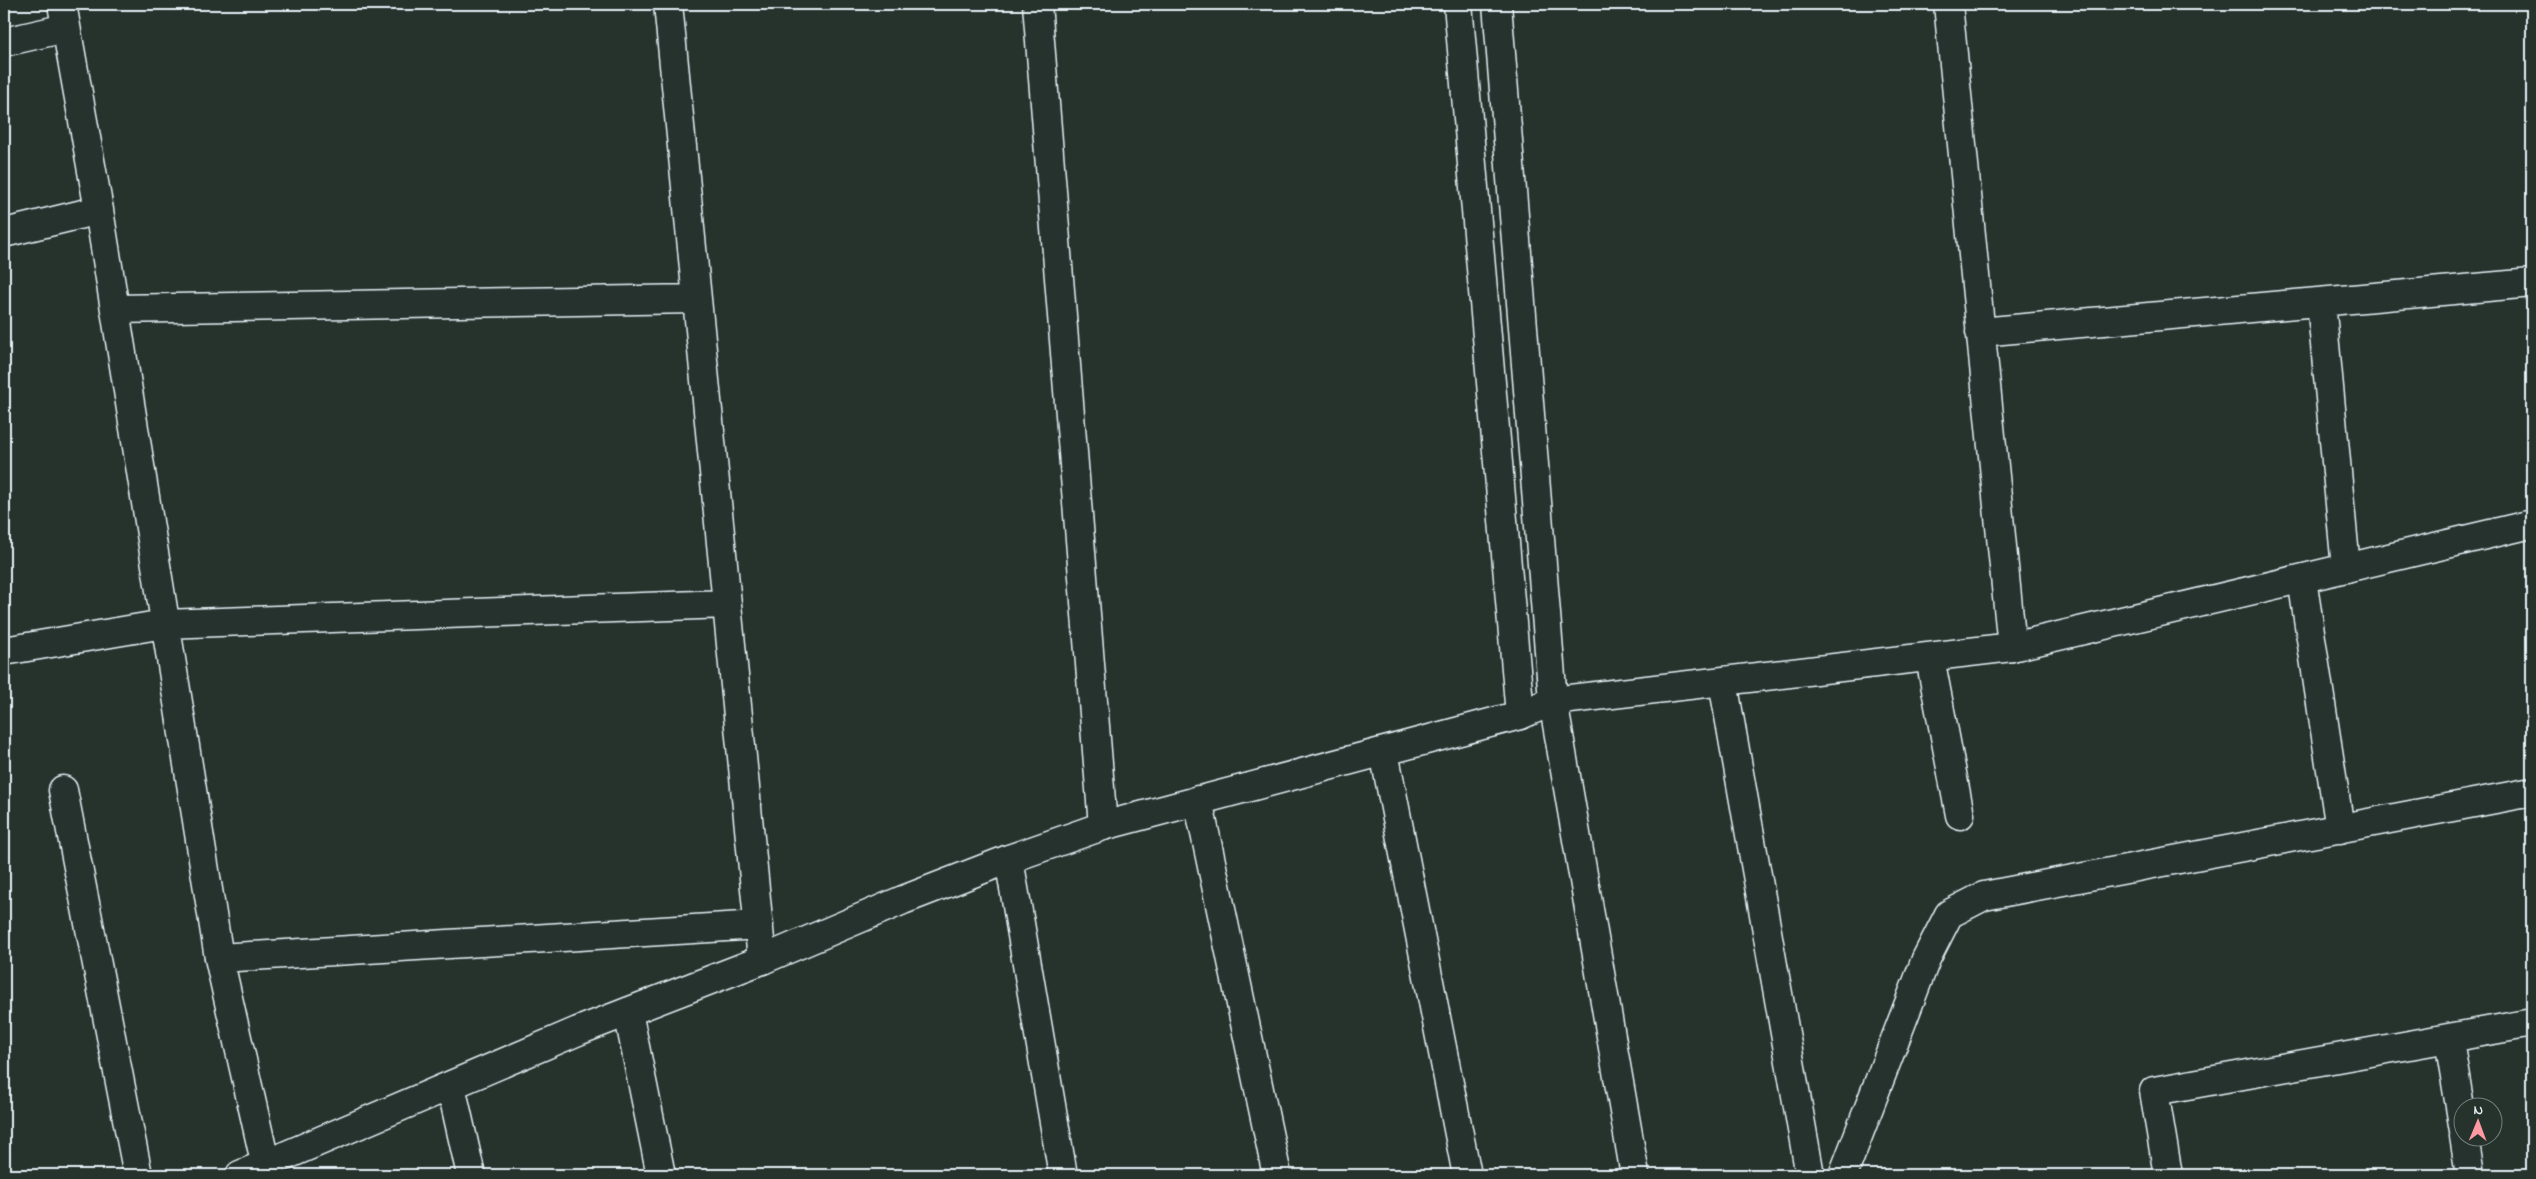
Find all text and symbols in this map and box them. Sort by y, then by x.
north arrow [2454,1096,2504,1146]
text: N [2473,1100,2483,1121]

